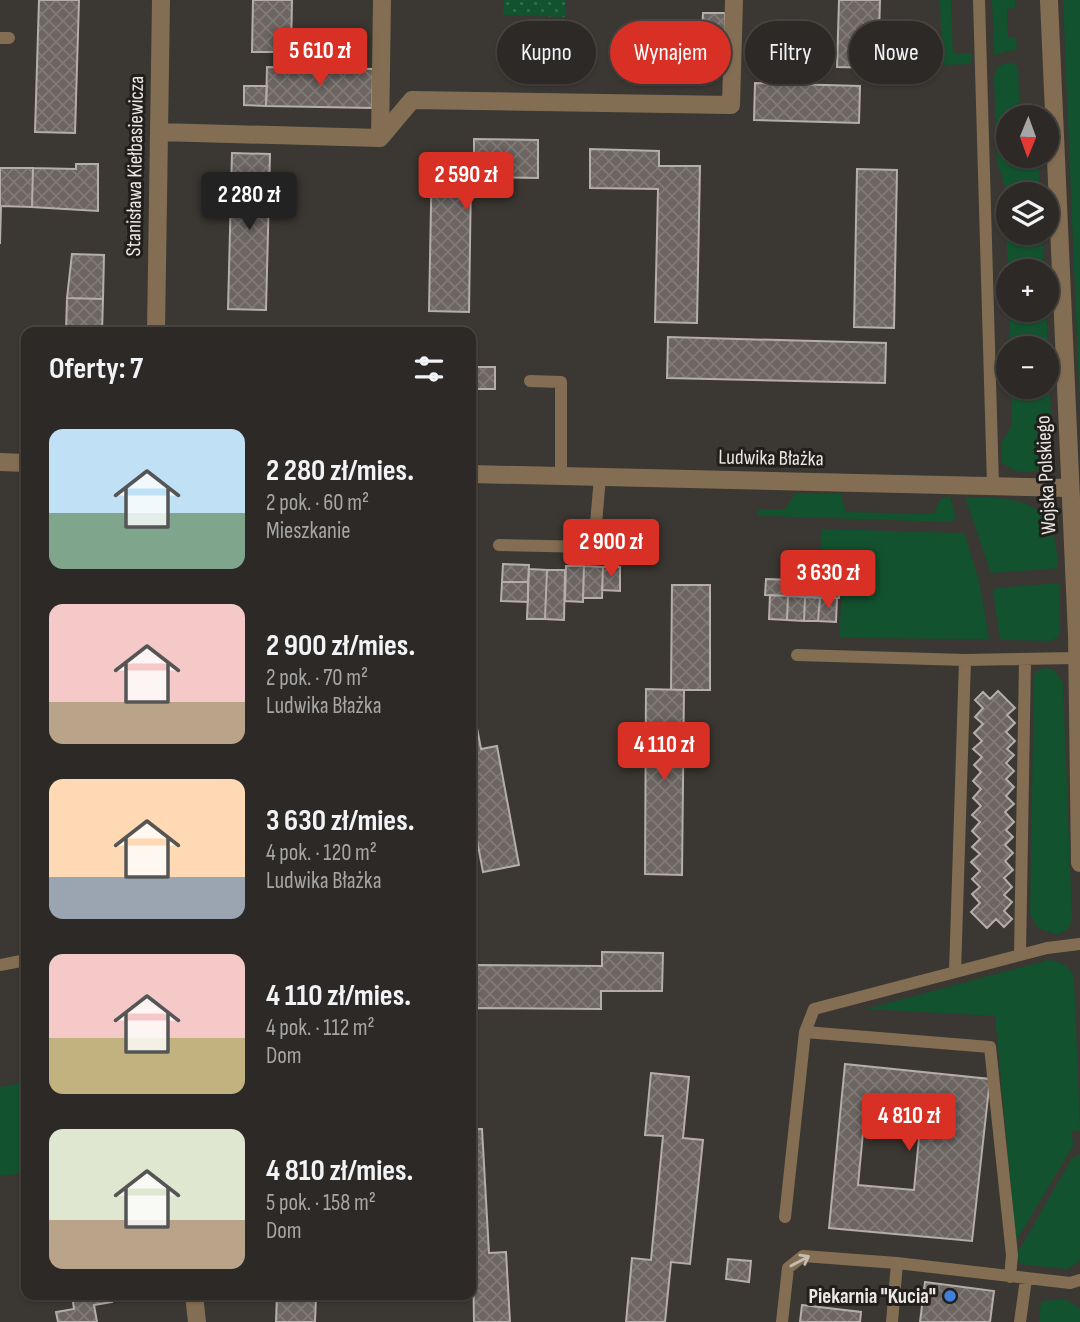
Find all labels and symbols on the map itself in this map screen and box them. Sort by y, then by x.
pin: 5 610 zł [248,28,392,88]
street label: Stanisława Kiełbasiewicza [121,75,149,257]
north arrow [996,105,1059,168]
pin: 2 590 zł [394,152,538,212]
pin: 2 280 zł [177,173,321,232]
street label: Wojska Polskiego [1030,415,1062,535]
street label: Ludwika Błażka [718,445,824,471]
pin: 2 900 zł [539,520,683,579]
pin: 3 630 zł [756,550,900,610]
pin: 4 110 zł [592,722,736,782]
pin: 4 810 zł [837,1094,981,1153]
one-way arrow [789,1254,809,1268]
place label: Piekarnia "Kucia" [809,1284,936,1309]
marker: Piekarnia "Kucia" [942,1288,958,1304]

